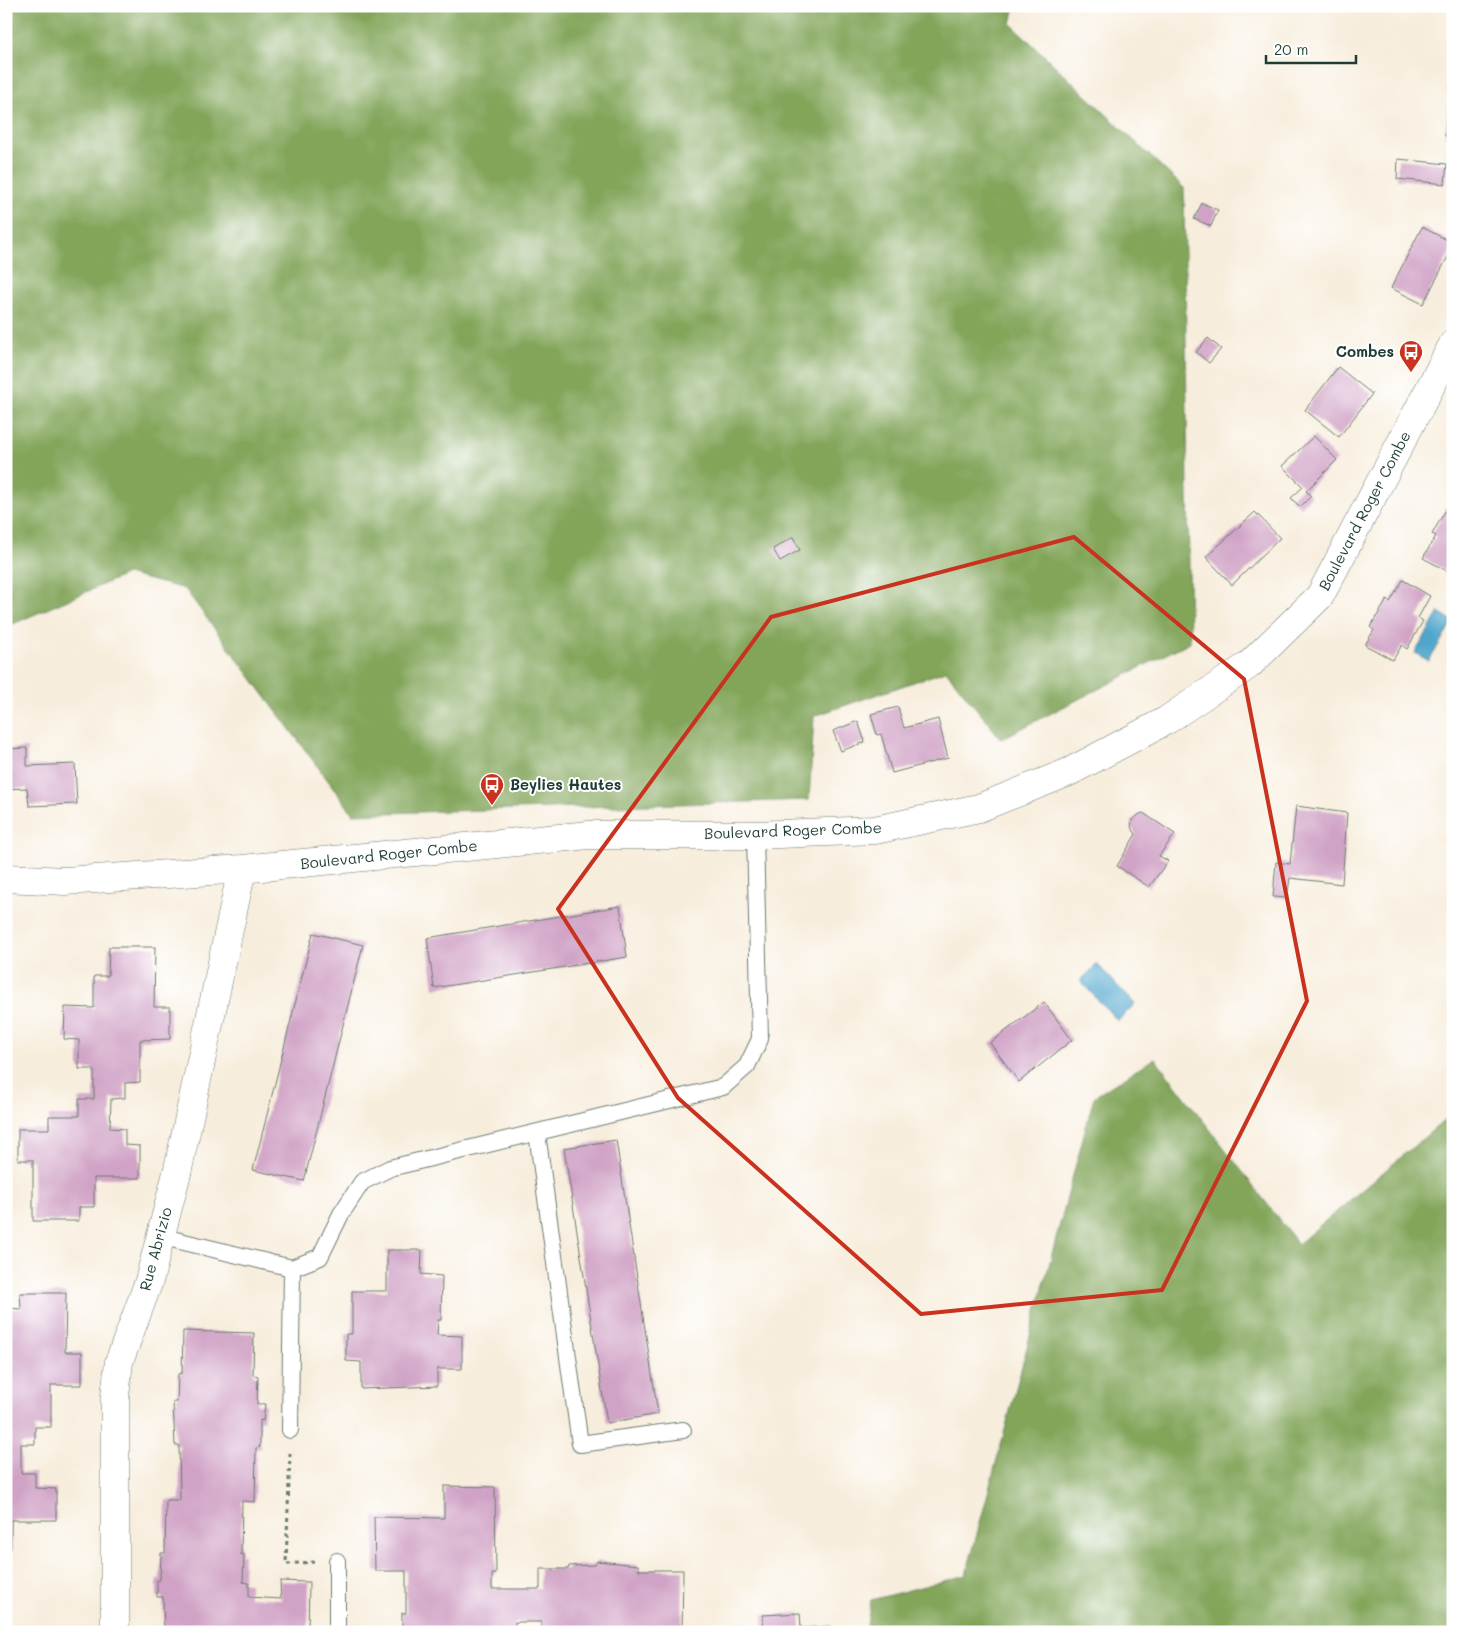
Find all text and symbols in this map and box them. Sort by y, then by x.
scale bar [1266,32,1356,64]
text: 20 m [1274,39,1308,59]
bus stop icon: Combes [1398,339,1424,373]
place label: Combes [1336,341,1394,361]
street label: Boulevard Roger Combe [1314,427,1415,594]
bus stop icon: Beylies Hautes [479,772,505,806]
place label: Beylies Hautes [510,774,621,794]
street label: Boulevard Roger Combe [704,817,882,843]
street label: Boulevard Roger Combe [299,835,478,873]
street label: Rue Abrizio [134,1205,176,1293]

